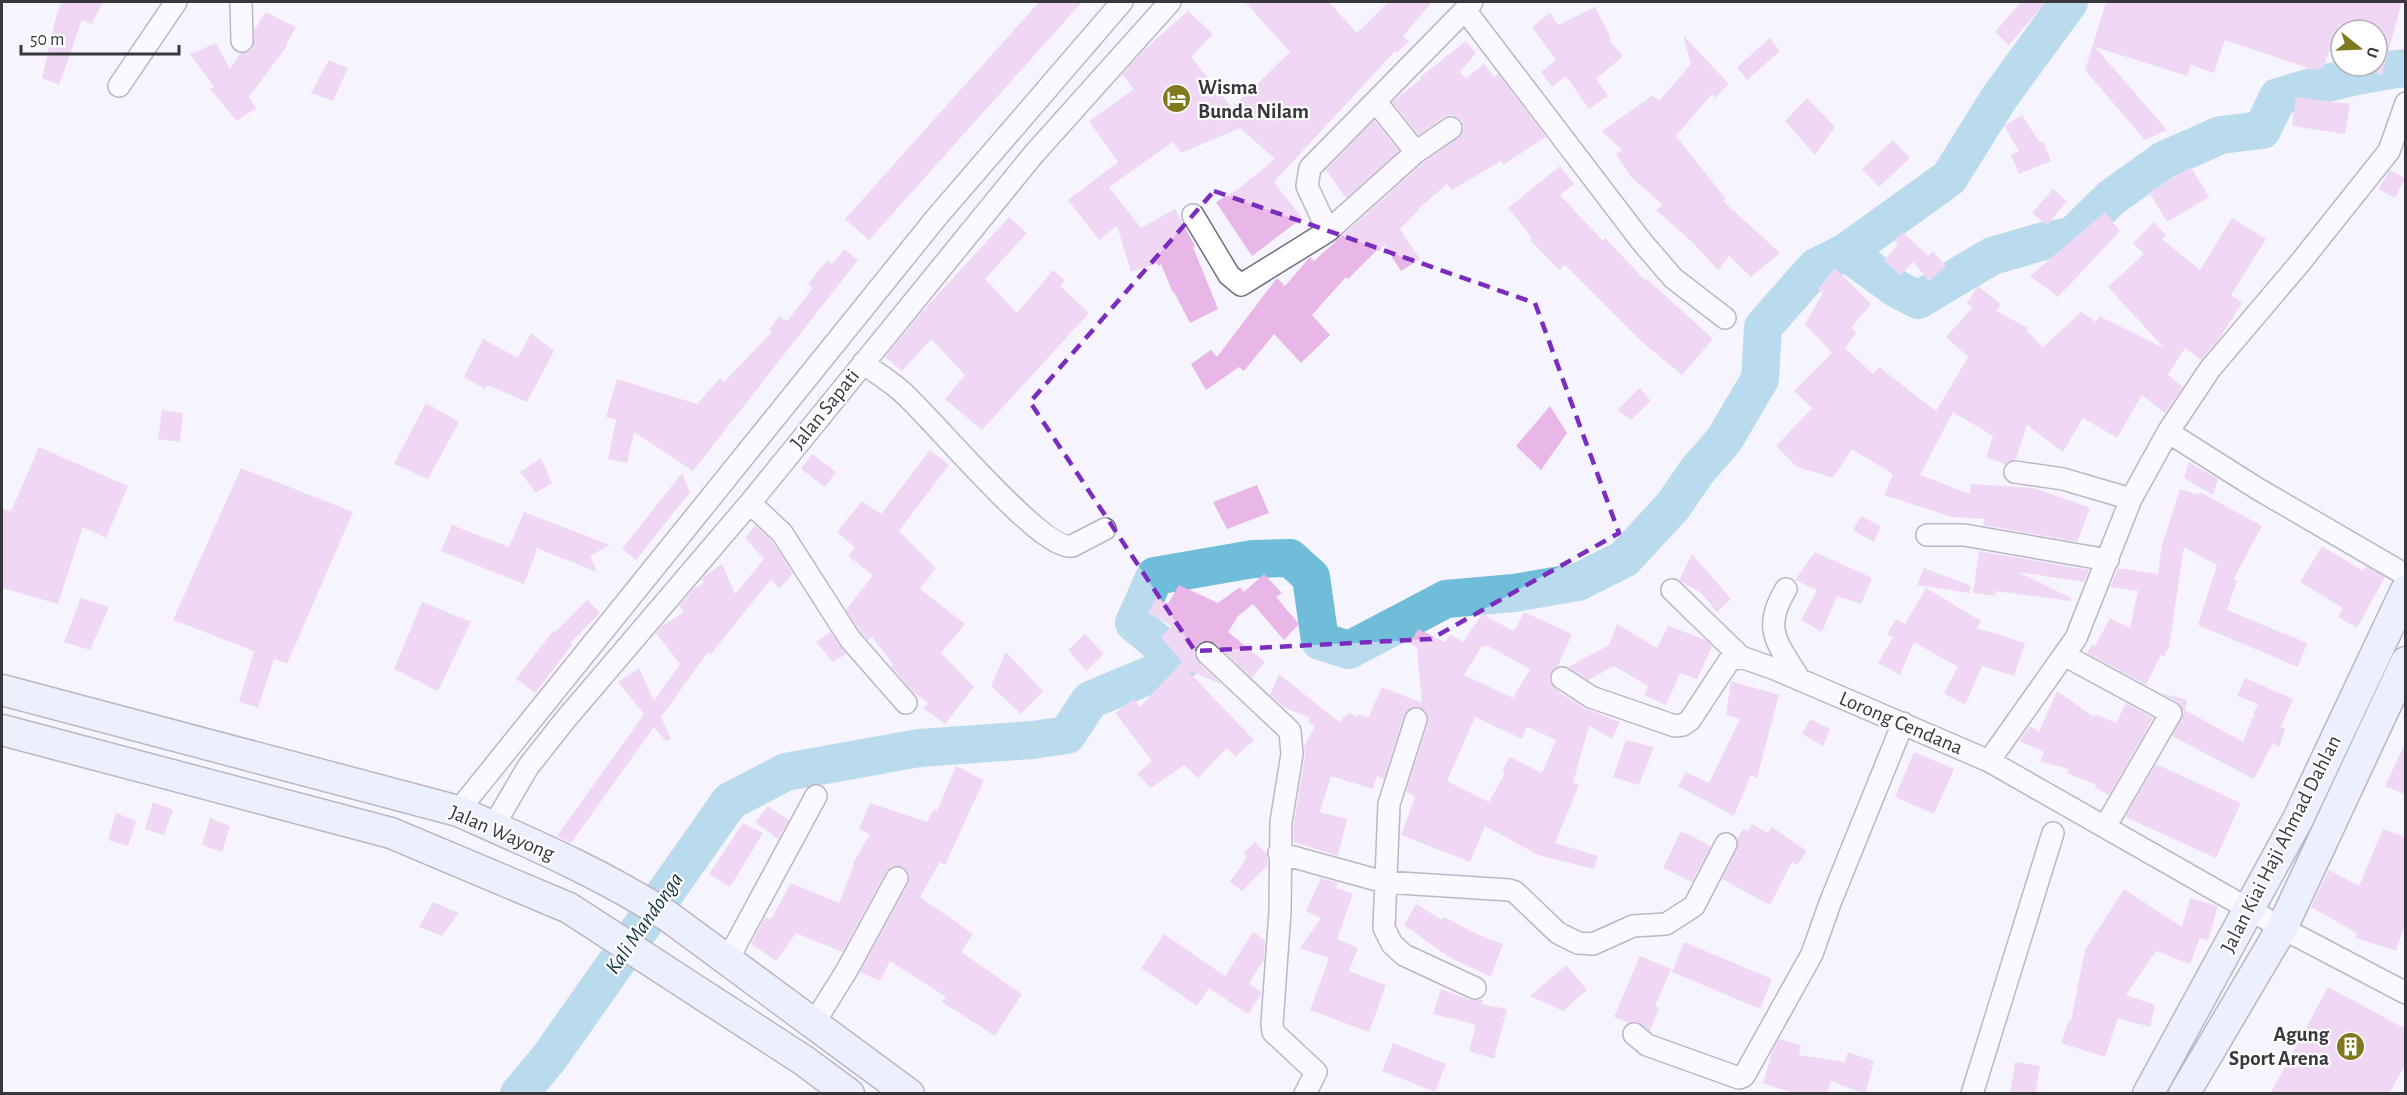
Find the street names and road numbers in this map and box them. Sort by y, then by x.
street label: Jalan Sapati [787,365,863,453]
street label: Lorong Cendana [1836,688,1966,759]
street label: Jalan Kiai Haji Ahmad Dahlan [2217,732,2345,956]
street label: Jalan Wayong [447,802,558,865]

